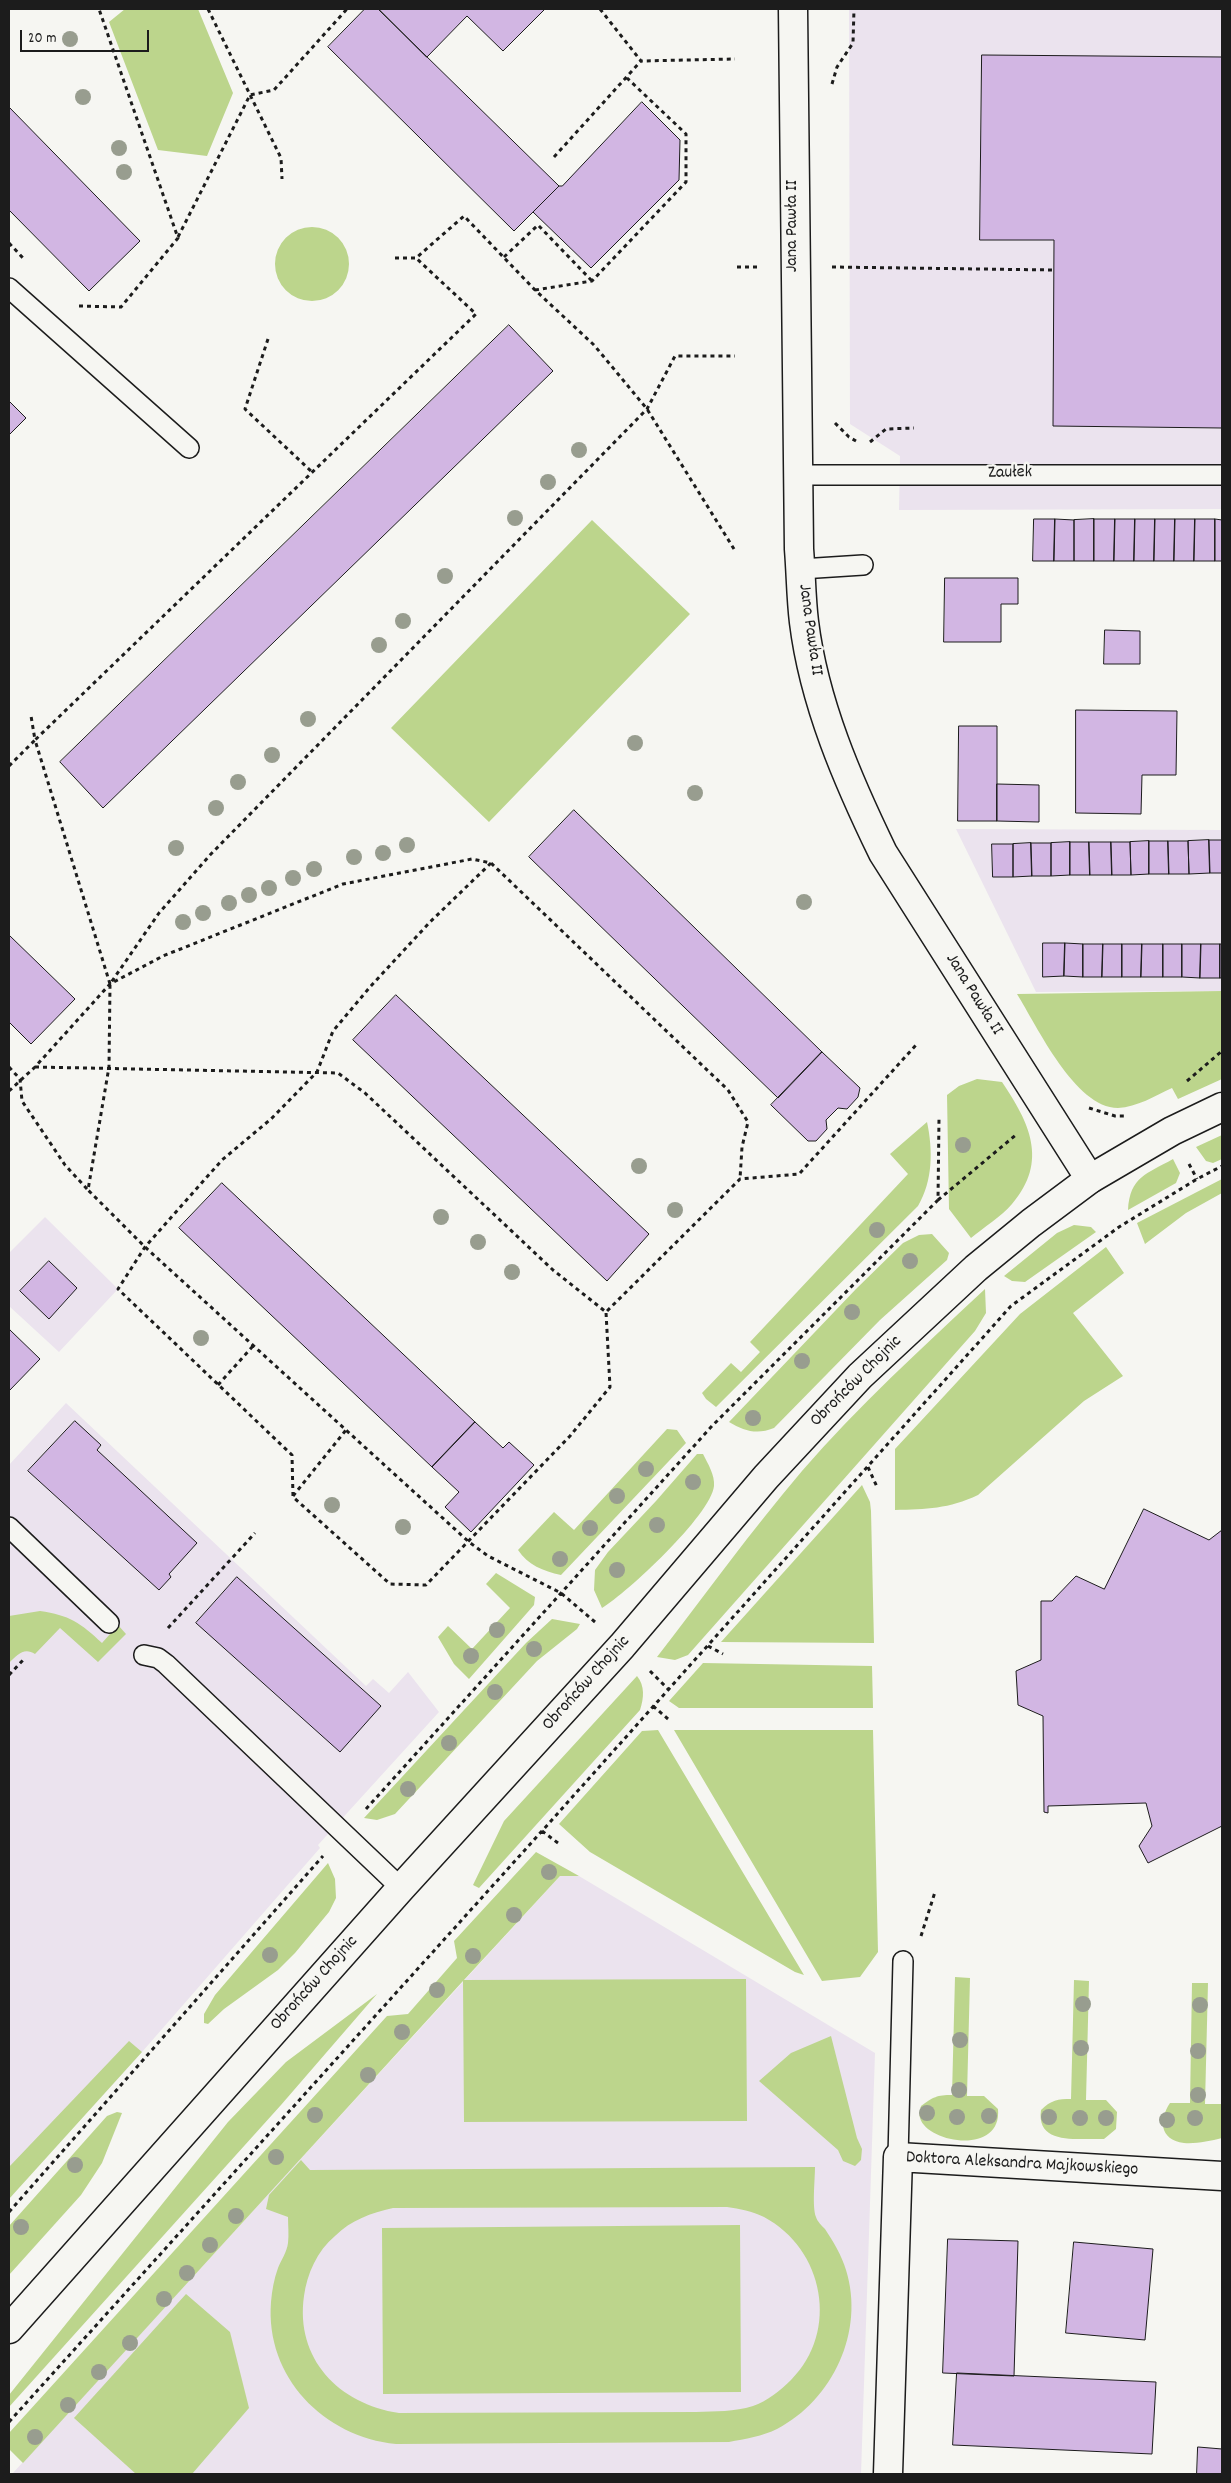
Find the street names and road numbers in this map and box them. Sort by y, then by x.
street label: Jana Pawła II [783,180,805,272]
street label: Zaułek [988,463,1032,485]
street label: Jana Pawła II [792,583,826,677]
street label: Jana Pawła II [939,950,1007,1040]
street label: Obrońców Chojnic [807,1332,907,1432]
street label: Obrońców Chojnic [539,1632,635,1736]
street label: Obrońców Chojnic [267,1932,363,2036]
street label: Doktora Aleksandra Majkowskiego [905,2148,1139,2182]

